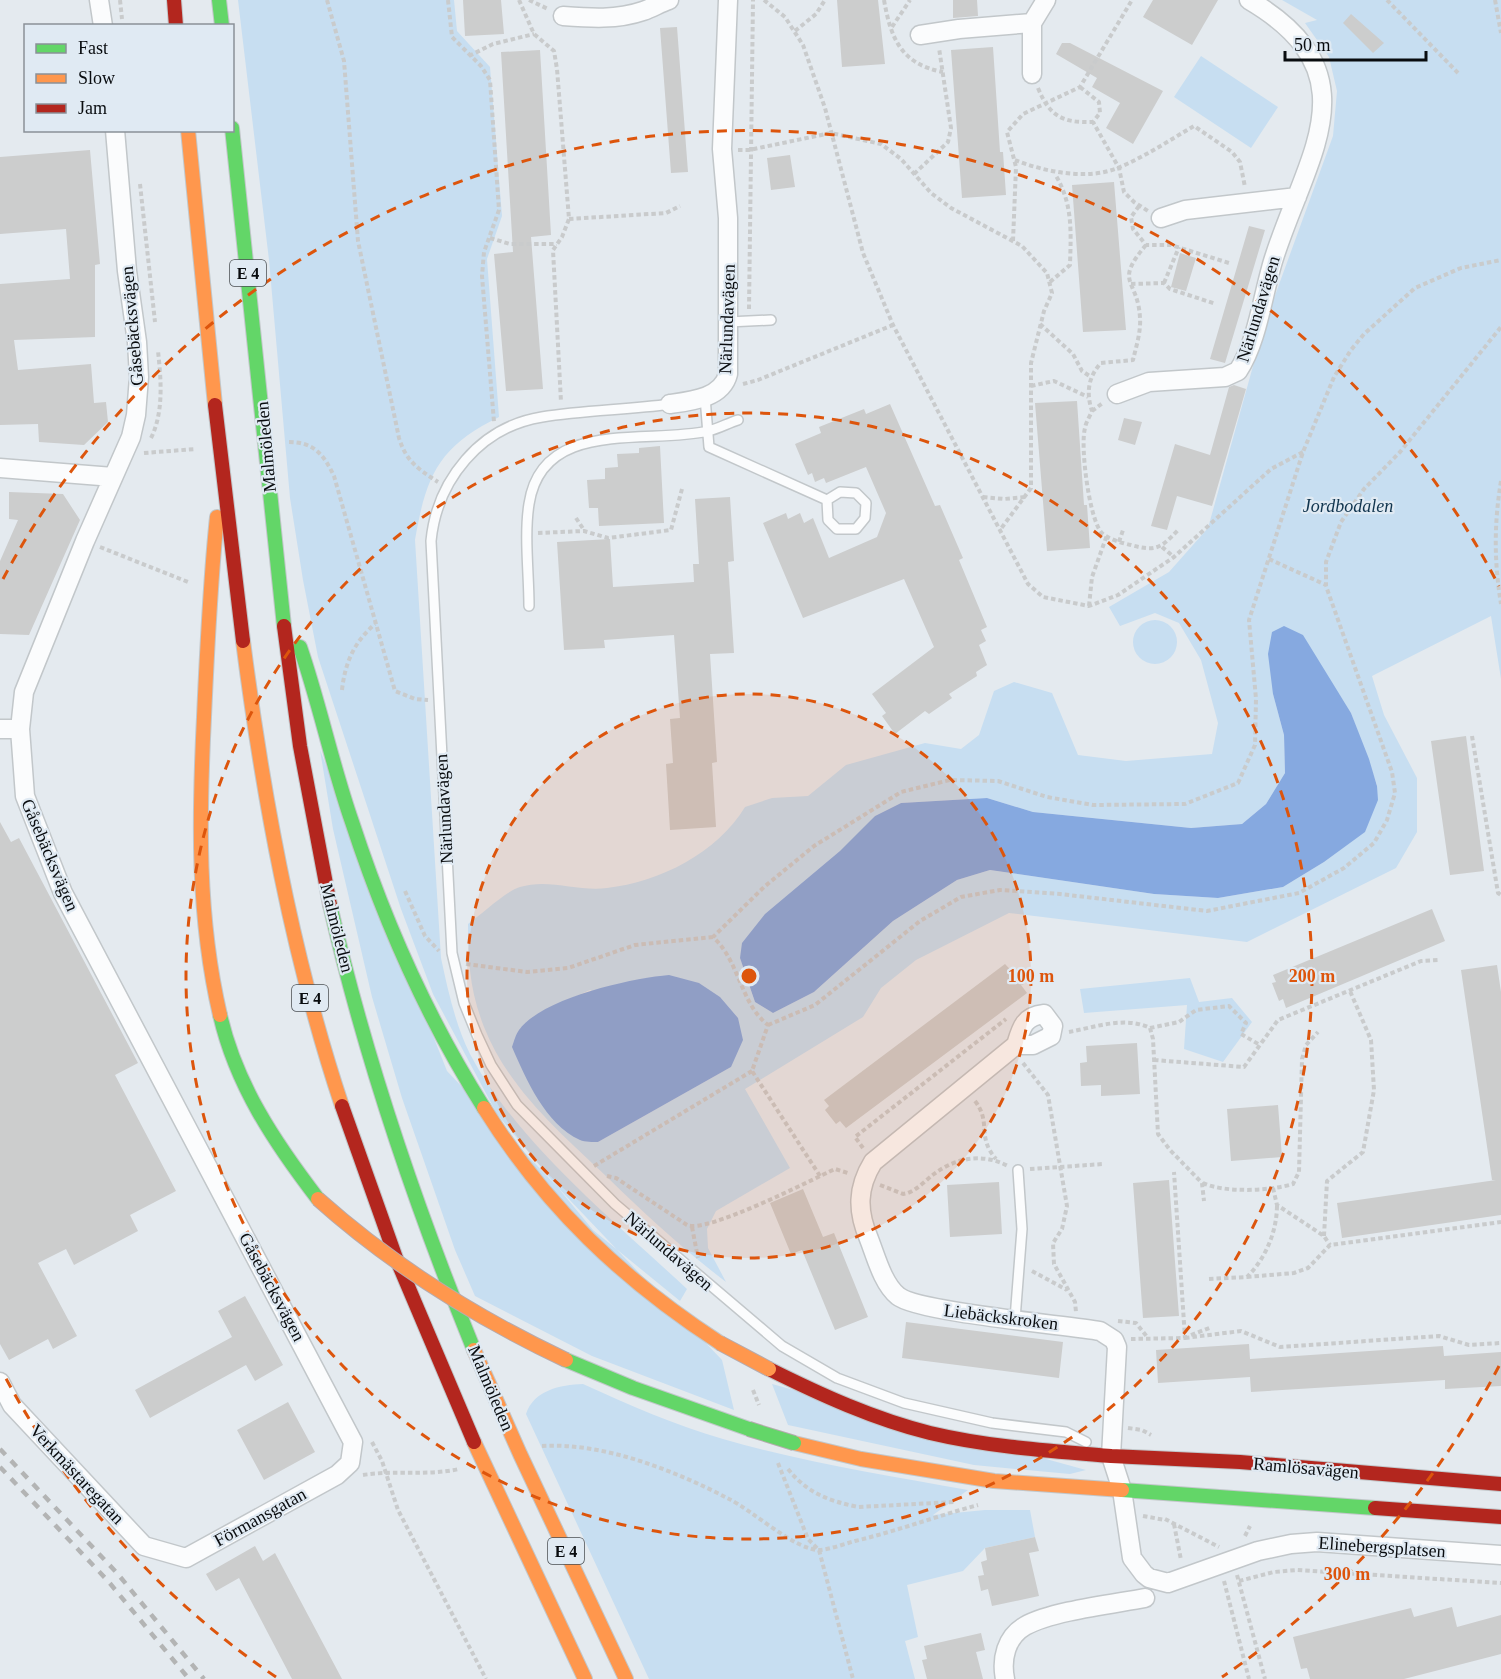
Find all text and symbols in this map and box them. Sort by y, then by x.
legend [24,24,234,132]
scale bar [1285,24,1426,62]
text: 50 m [1294,35,1331,55]
text: Fast [78,38,108,58]
text: Slow [78,68,115,88]
text: Jam [78,98,107,118]
street label: Närlundavägen [1232,254,1284,364]
road number: E 4 [230,260,266,286]
street label: Närlundavägen [715,264,739,374]
street label: Gåsebäcksvägen [117,265,147,387]
street label: Malmöleden [252,401,280,493]
park label: Jordbodalen [1303,496,1393,516]
street label: Närlundavägen [431,754,457,864]
street label: Gåsebäcksvägen [17,796,83,914]
street label: Malmöleden [316,881,358,975]
centre of rings [739,966,759,986]
text: 100 m [1008,966,1054,986]
text: 200 m [1289,966,1335,986]
road number: E 4 [292,985,328,1011]
street label: Närlundavägen [621,1207,717,1295]
street label: Gåsebäcksvägen [235,1229,309,1345]
street label: Liebäckskroken [943,1300,1059,1334]
street label: Malmöleden [464,1342,518,1434]
street label: Verkmästaregatan [26,1420,128,1528]
street label: Ramlösavägen [1252,1453,1360,1483]
street label: Förmansgatan [211,1484,309,1550]
street label: Elinebergsplatsen [1318,1533,1446,1561]
road number: E 4 [548,1538,584,1564]
text: 300 m [1324,1564,1370,1584]

